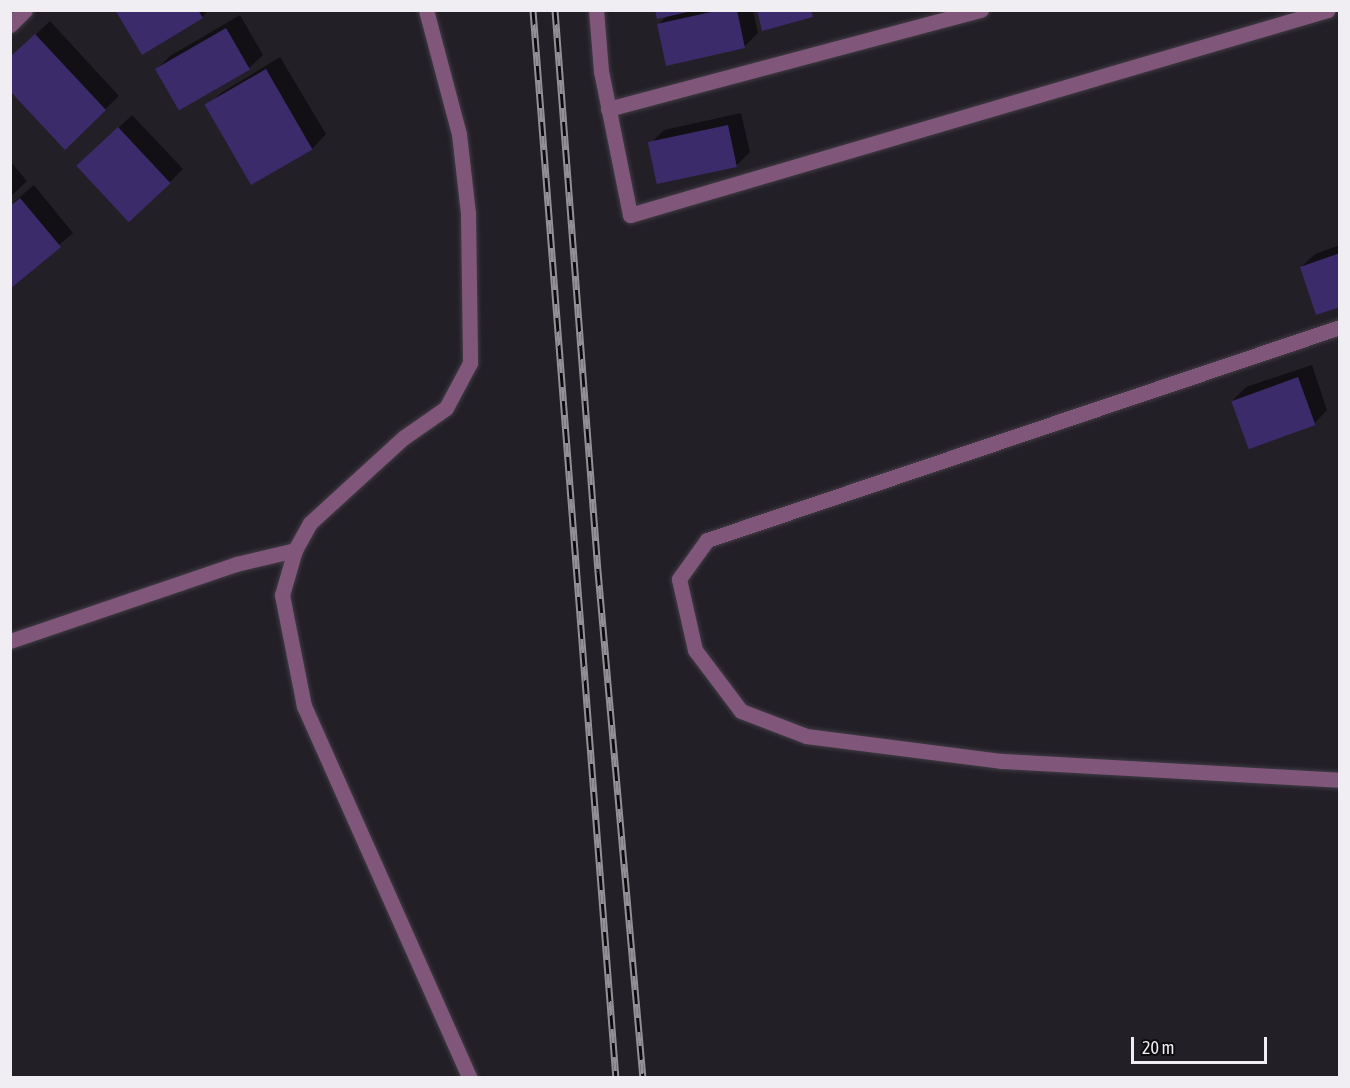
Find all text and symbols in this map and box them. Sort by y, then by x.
scale bar [1134,1025,1270,1063]
text: 20 m [1142,1037,1174,1058]

